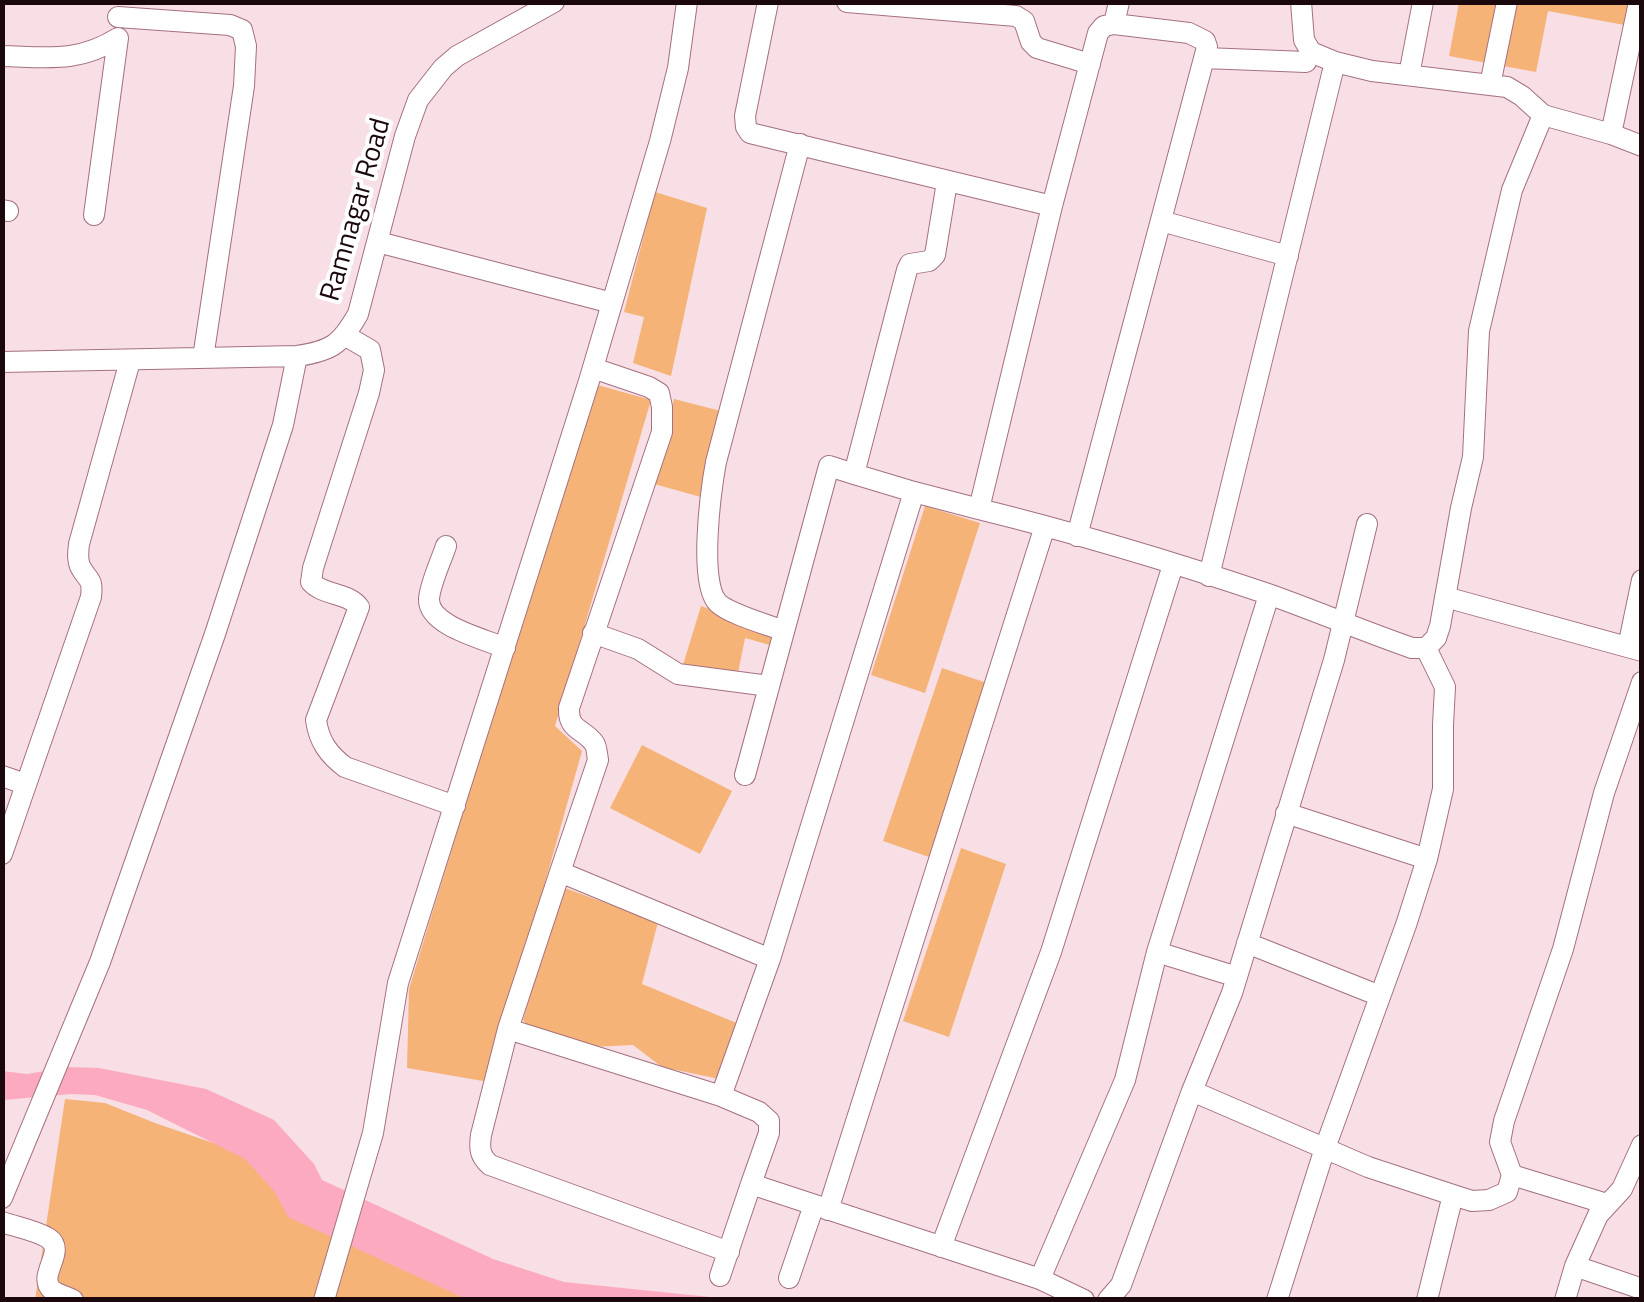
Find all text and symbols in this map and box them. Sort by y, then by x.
street label: Ramnagar Road [315,115,399,305]

